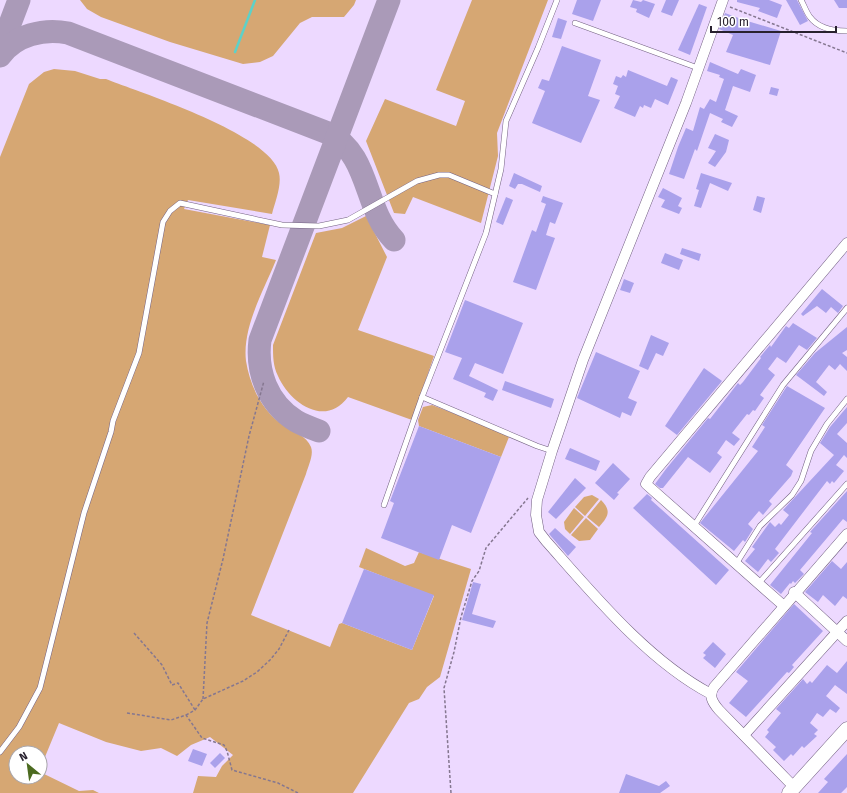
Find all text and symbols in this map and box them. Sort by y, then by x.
scale bar [711,8,836,34]
text: 100 m [717,15,749,29]
north arrow [8,745,48,785]
text: N [17,749,30,764]

